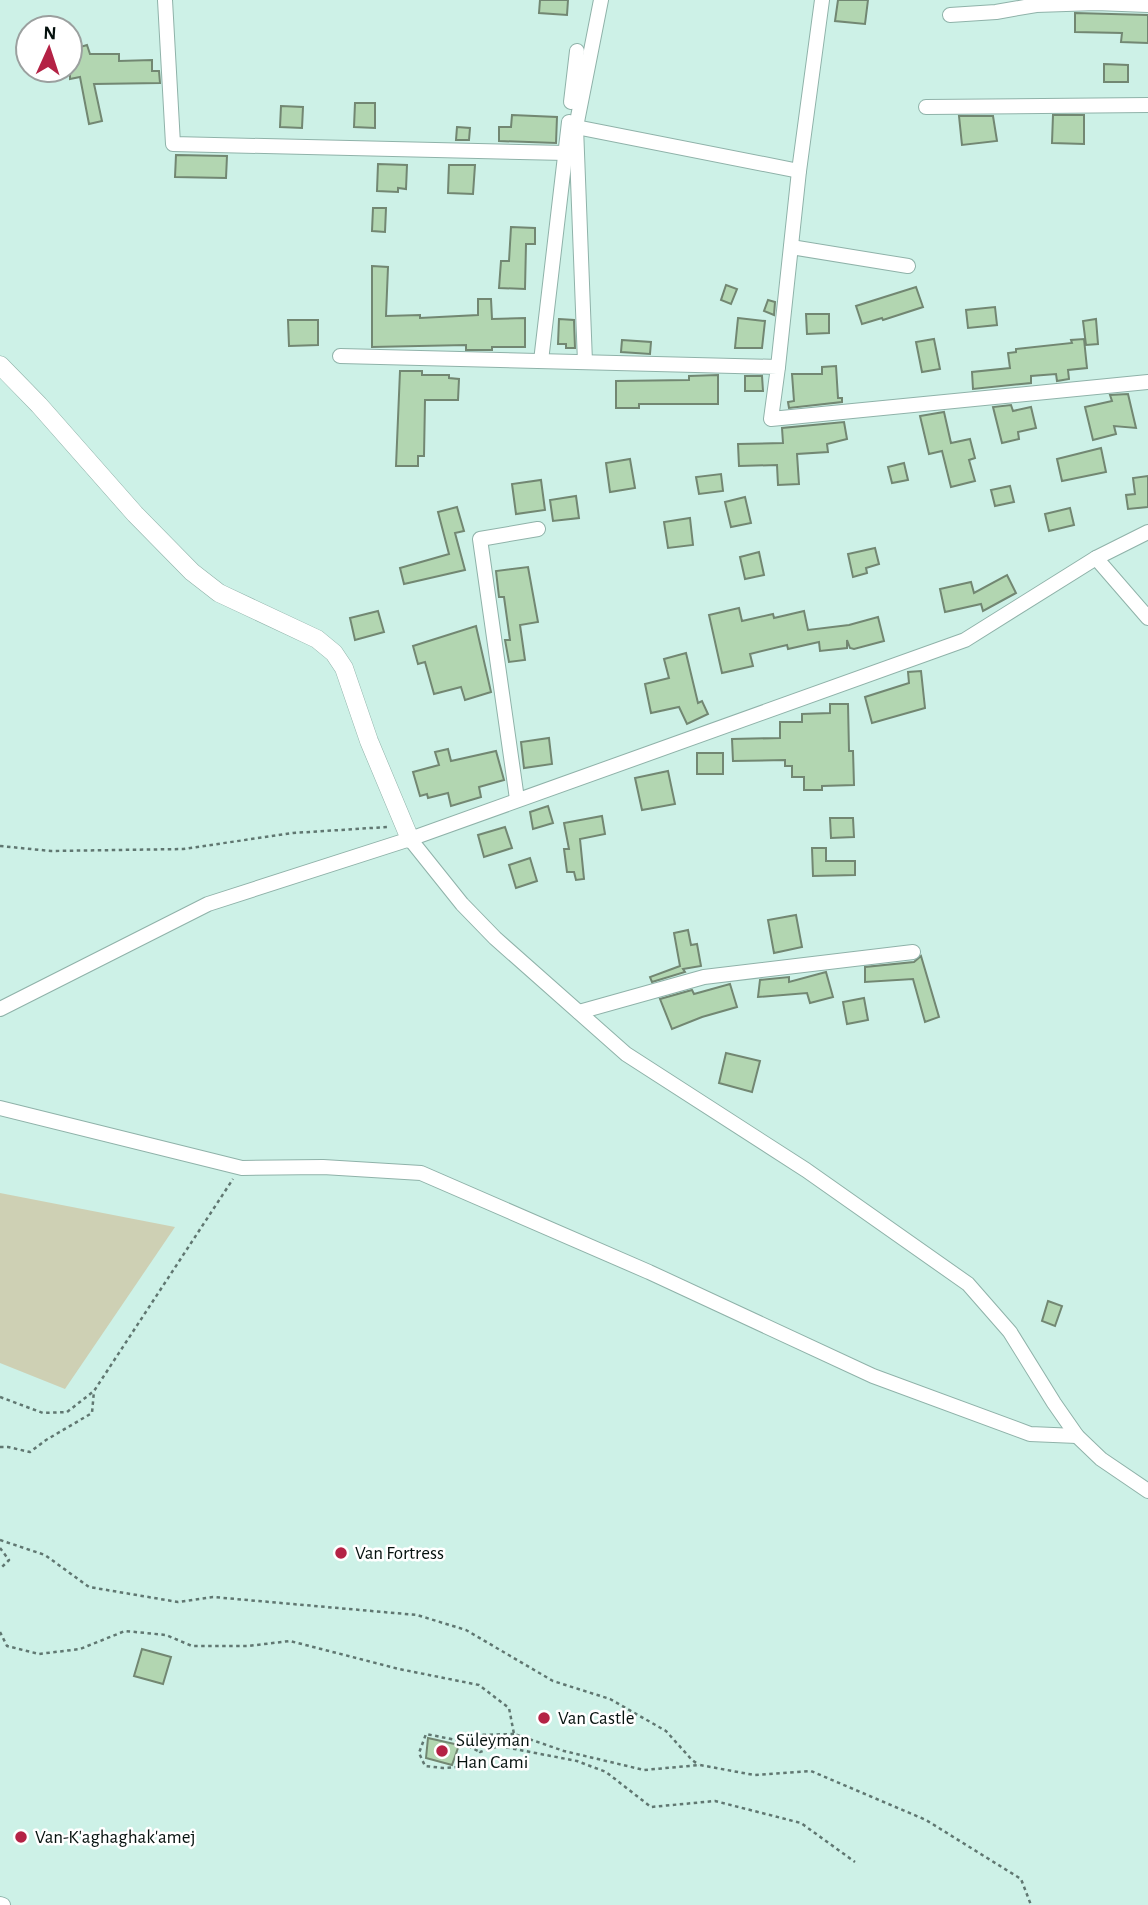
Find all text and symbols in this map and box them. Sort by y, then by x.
north arrow [14,14,84,84]
text: N [43,24,57,43]
place label: Van Fortress [355,1544,444,1563]
marker: Van Fortress [333,1545,349,1561]
place label: Van Castle [558,1709,634,1728]
marker: Van Castle [536,1710,552,1726]
place label: Süleyman Han Cami [456,1731,530,1772]
marker: Süleyman Han Cami [434,1743,450,1759]
place label: Van-K'aghaghak'amej [35,1828,195,1847]
marker: Van-K'aghaghak'amej [13,1829,29,1845]

